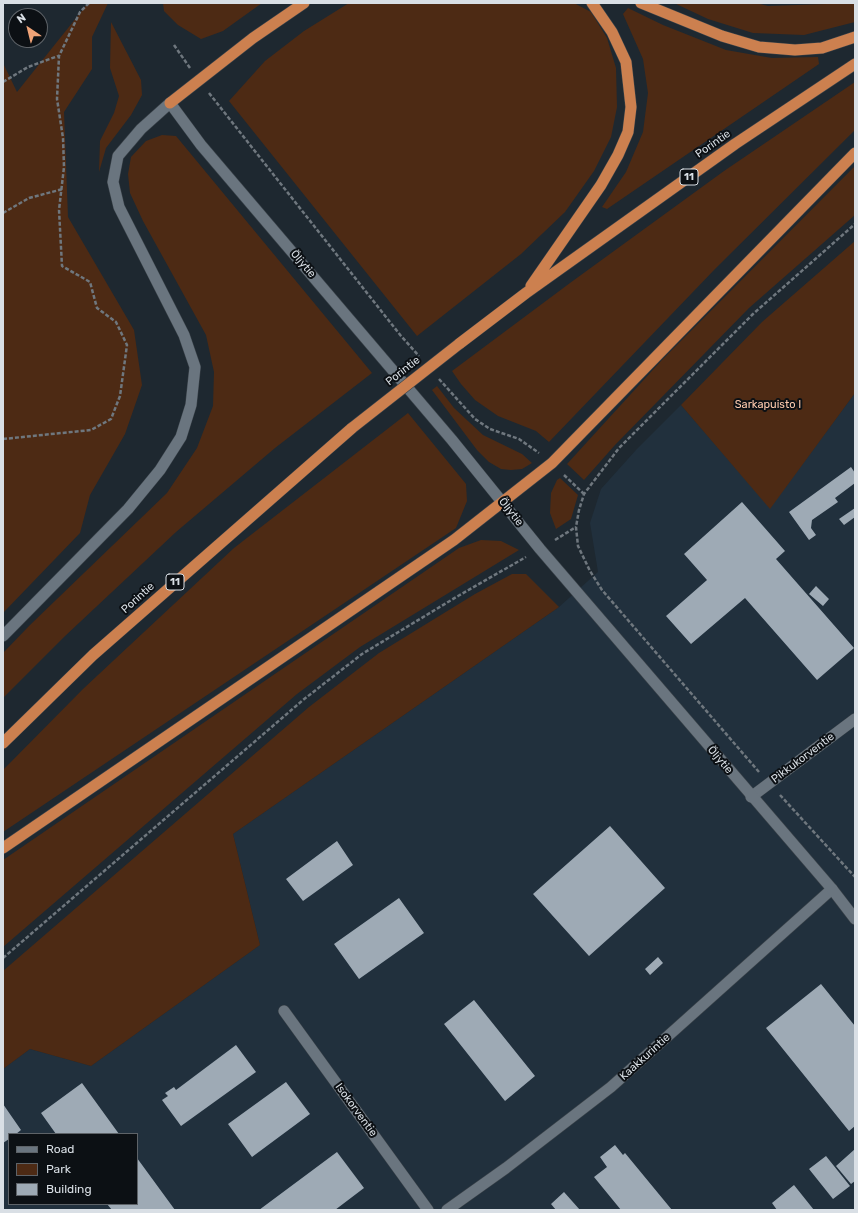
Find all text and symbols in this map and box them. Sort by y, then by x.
north arrow [8,8,48,48]
text: N [14,11,28,26]
street label: Porintie [693,127,733,161]
road number: 11 [680,169,698,185]
street label: Öljytie [288,247,318,281]
street label: Porintie [383,354,423,388]
park label: Sarkapuisto I [735,398,801,412]
street label: Öljytie [496,495,526,529]
road number: 11 [166,574,184,590]
street label: Porintie [119,580,157,616]
street label: Pikkukorventie [769,730,837,786]
street label: Öljytie [705,743,735,777]
street label: Kaakkurintie [617,1031,673,1083]
street label: Isokorventie [332,1081,380,1139]
legend [8,1133,138,1205]
text: Road [46,1142,74,1156]
text: Park [46,1162,71,1176]
text: Building [46,1182,92,1196]

